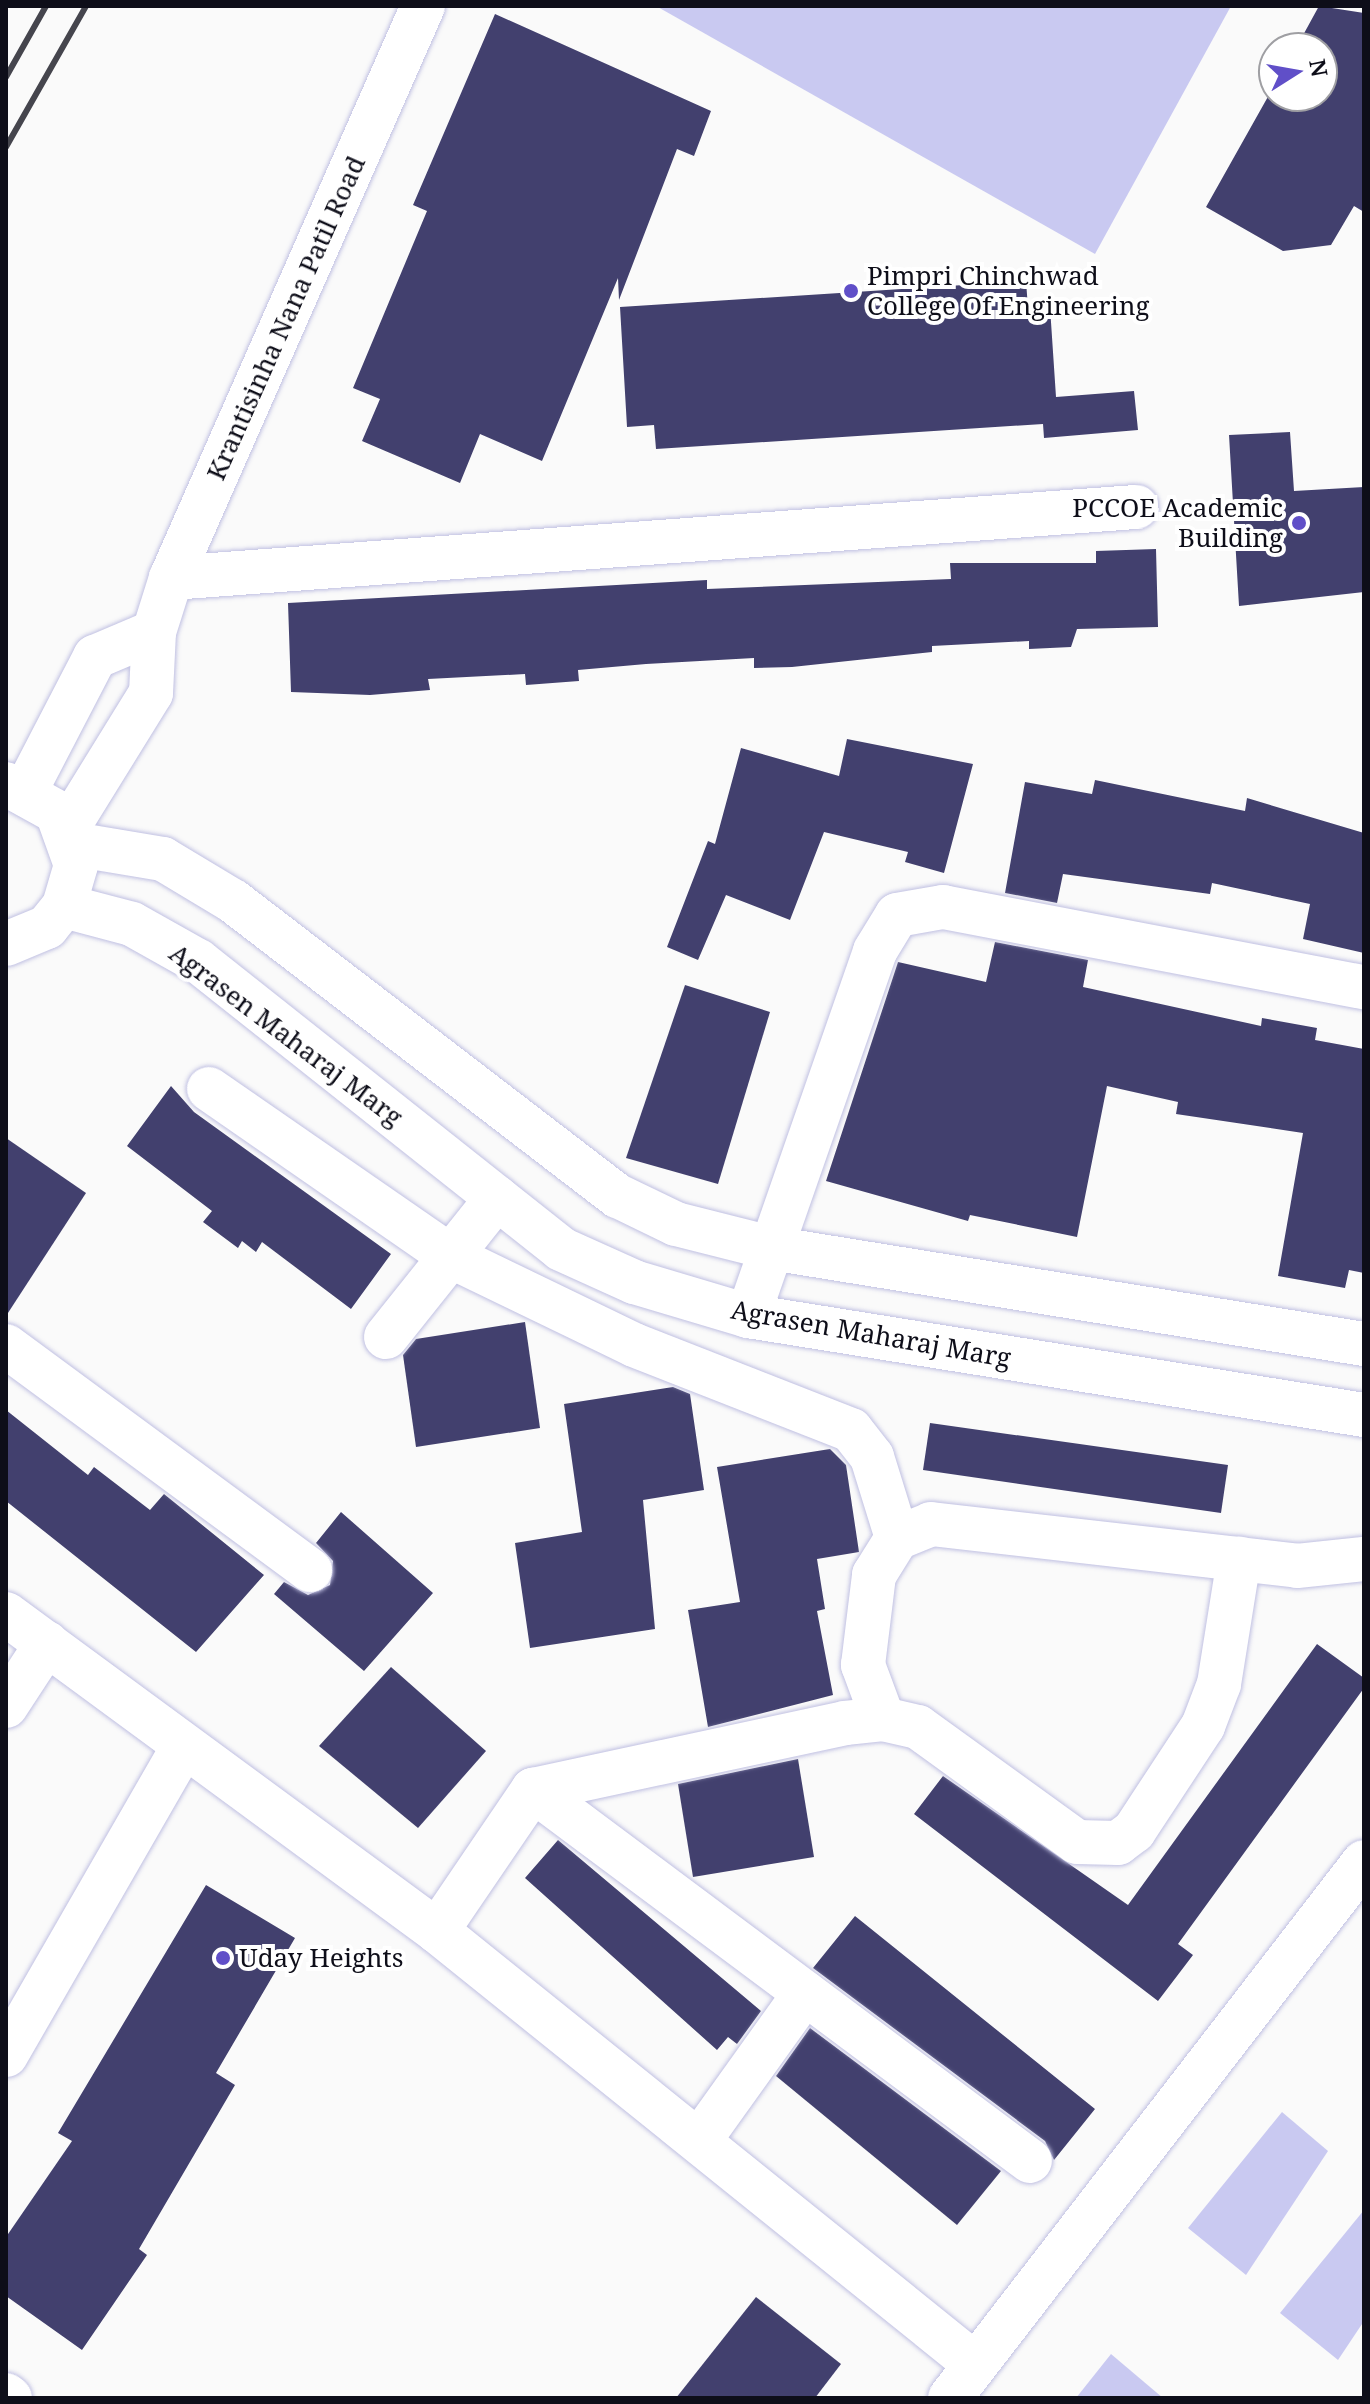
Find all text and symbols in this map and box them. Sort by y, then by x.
north arrow [1258,32,1338,112]
text: N [1303,56,1336,79]
street label: Krantisinha Nana Patil Road [200,151,372,485]
place label: Pimpri Chinchwad College Of Engineering [867,260,1149,322]
marker: Pimpri Chinchwad College Of Engineering [842,282,860,300]
place label: PCCOE Academic Building [1072,492,1283,554]
marker: PCCOE Academic Building [1290,514,1308,532]
street label: Agrasen Maharaj Marg [163,937,409,1133]
street label: Agrasen Maharaj Marg [729,1294,1013,1374]
place label: Uday Heights [239,1942,403,1974]
marker: Uday Heights [214,1949,232,1967]

